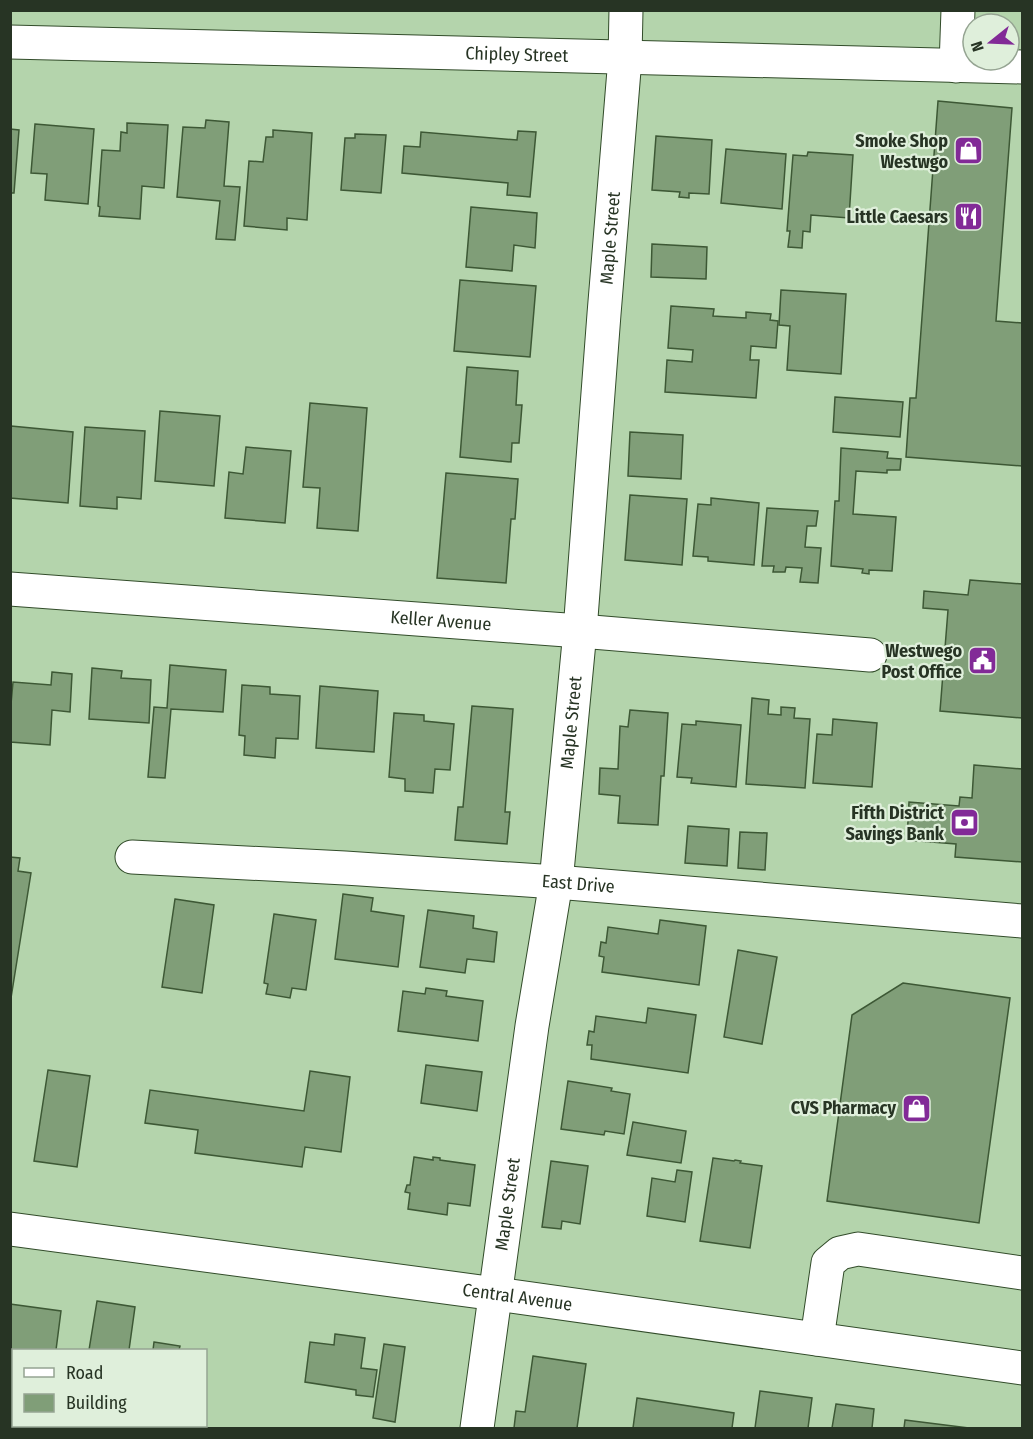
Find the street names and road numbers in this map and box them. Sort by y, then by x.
street label: Chipley Street [465,42,569,67]
street label: Maple Street [595,191,625,285]
street label: Keller Avenue [390,606,492,635]
street label: Maple Street [556,675,587,770]
street label: East Drive [541,870,616,898]
street label: Maple Street [490,1156,525,1252]
street label: Central Avenue [461,1279,574,1316]

